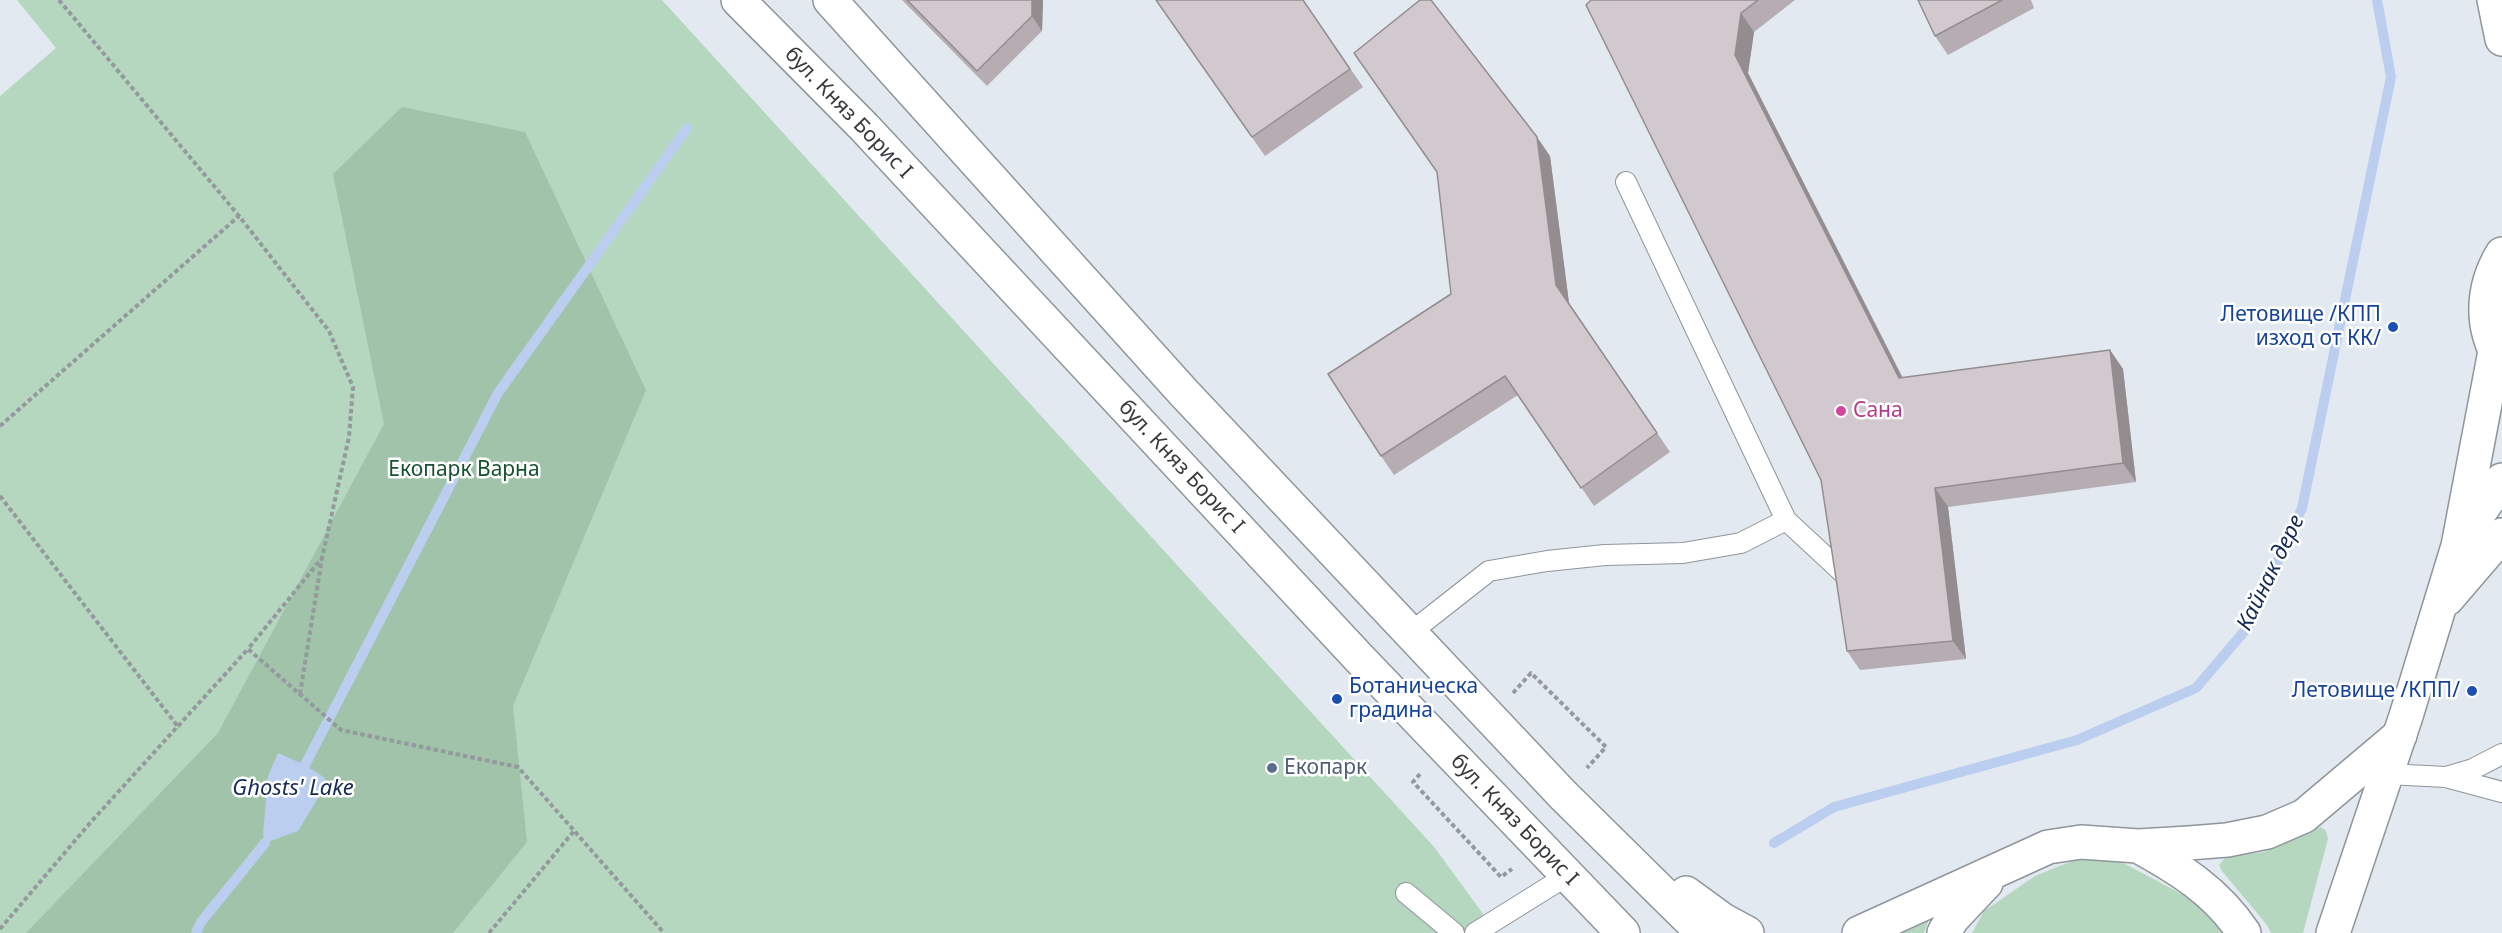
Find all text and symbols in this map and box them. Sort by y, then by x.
street label: бул. Княз Борис I [779,42,917,184]
place label: Летовище /КПП изход от КК/ [2220,302,2381,352]
marker: Летовище /КПП изход от КК/ [2386,320,2400,334]
street label: бул. Княз Борис I [1113,395,1249,539]
place label: Сана [1853,398,1903,424]
marker: Сана [1834,404,1848,418]
park label: Екопарк Варна [388,457,540,483]
water label: Кайнак дере [2232,511,2310,635]
place label: Ботаническа градина [1349,674,1478,724]
place label: Летовище /КПП/ [2292,678,2460,704]
marker: Летовище /КПП/ [2465,684,2479,698]
marker: Ботаническа градина [1330,692,1344,706]
street label: бул. Княз Борис I [1445,749,1583,891]
place label: Екопарк [1284,755,1367,781]
marker: Екопарк [1265,761,1279,775]
water label: Ghosts' Lake [232,776,354,802]

